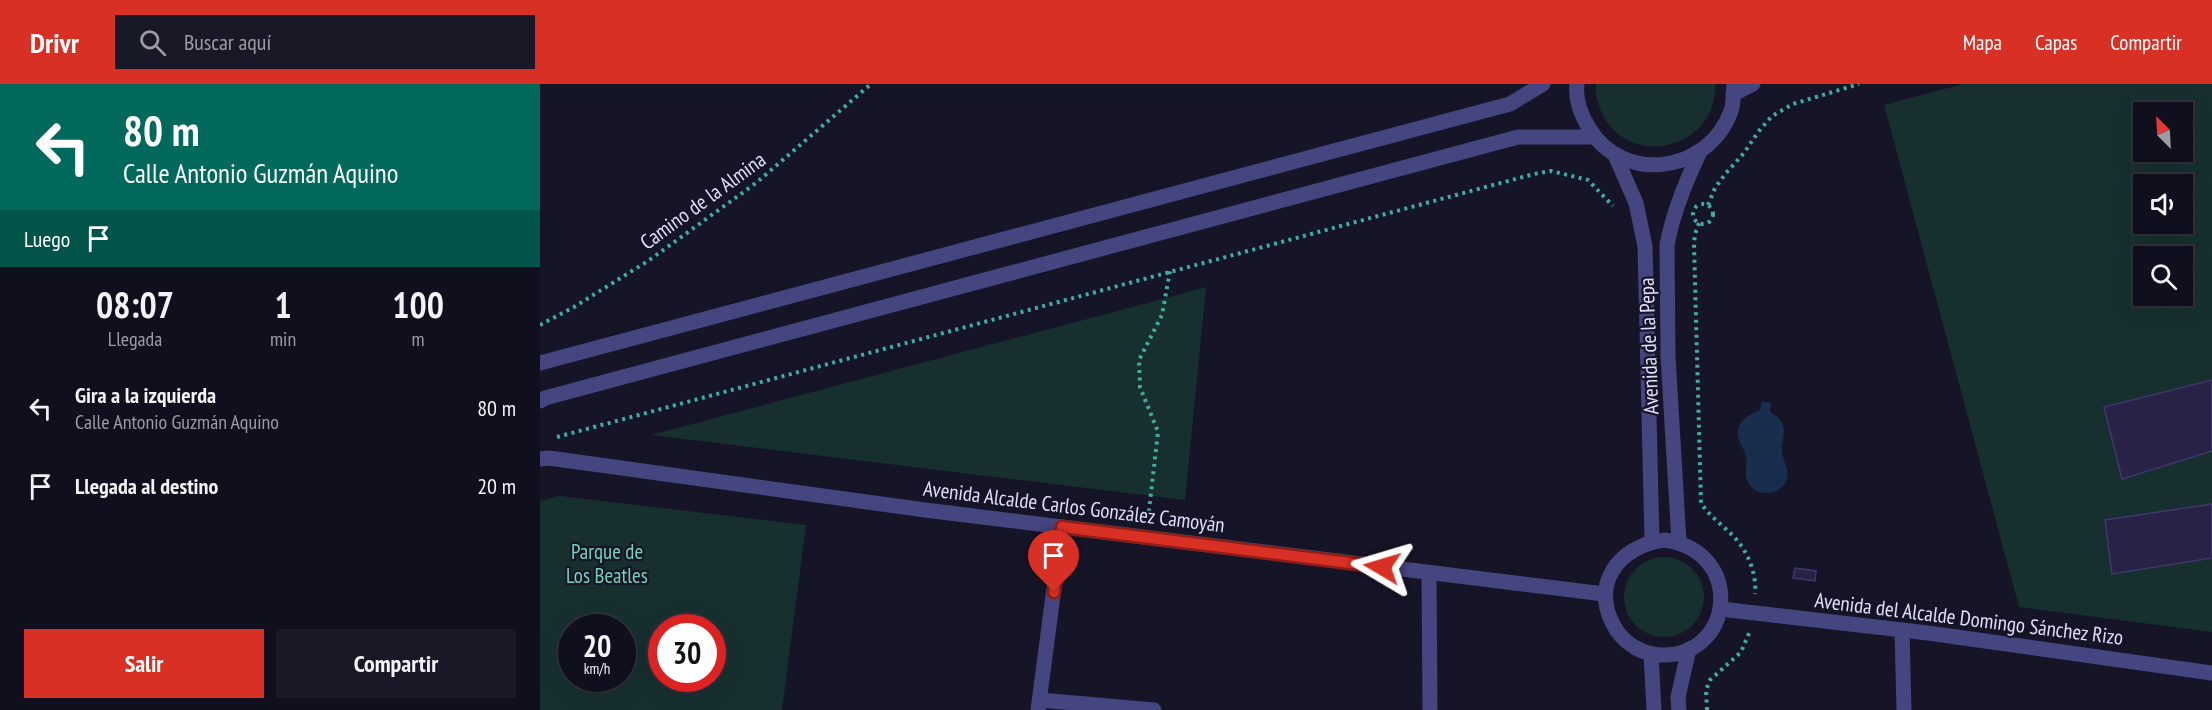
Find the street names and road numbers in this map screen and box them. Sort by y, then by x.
street label: Camino de la Almina [635,146,771,255]
street label: Avenida de la Pepa [1633,277,1664,415]
street label: Avenida Alcalde Carlos González Camoyán [922,475,1226,538]
street label: Avenida del Alcalde Domingo Sánchez Rizo [1813,586,2125,651]

